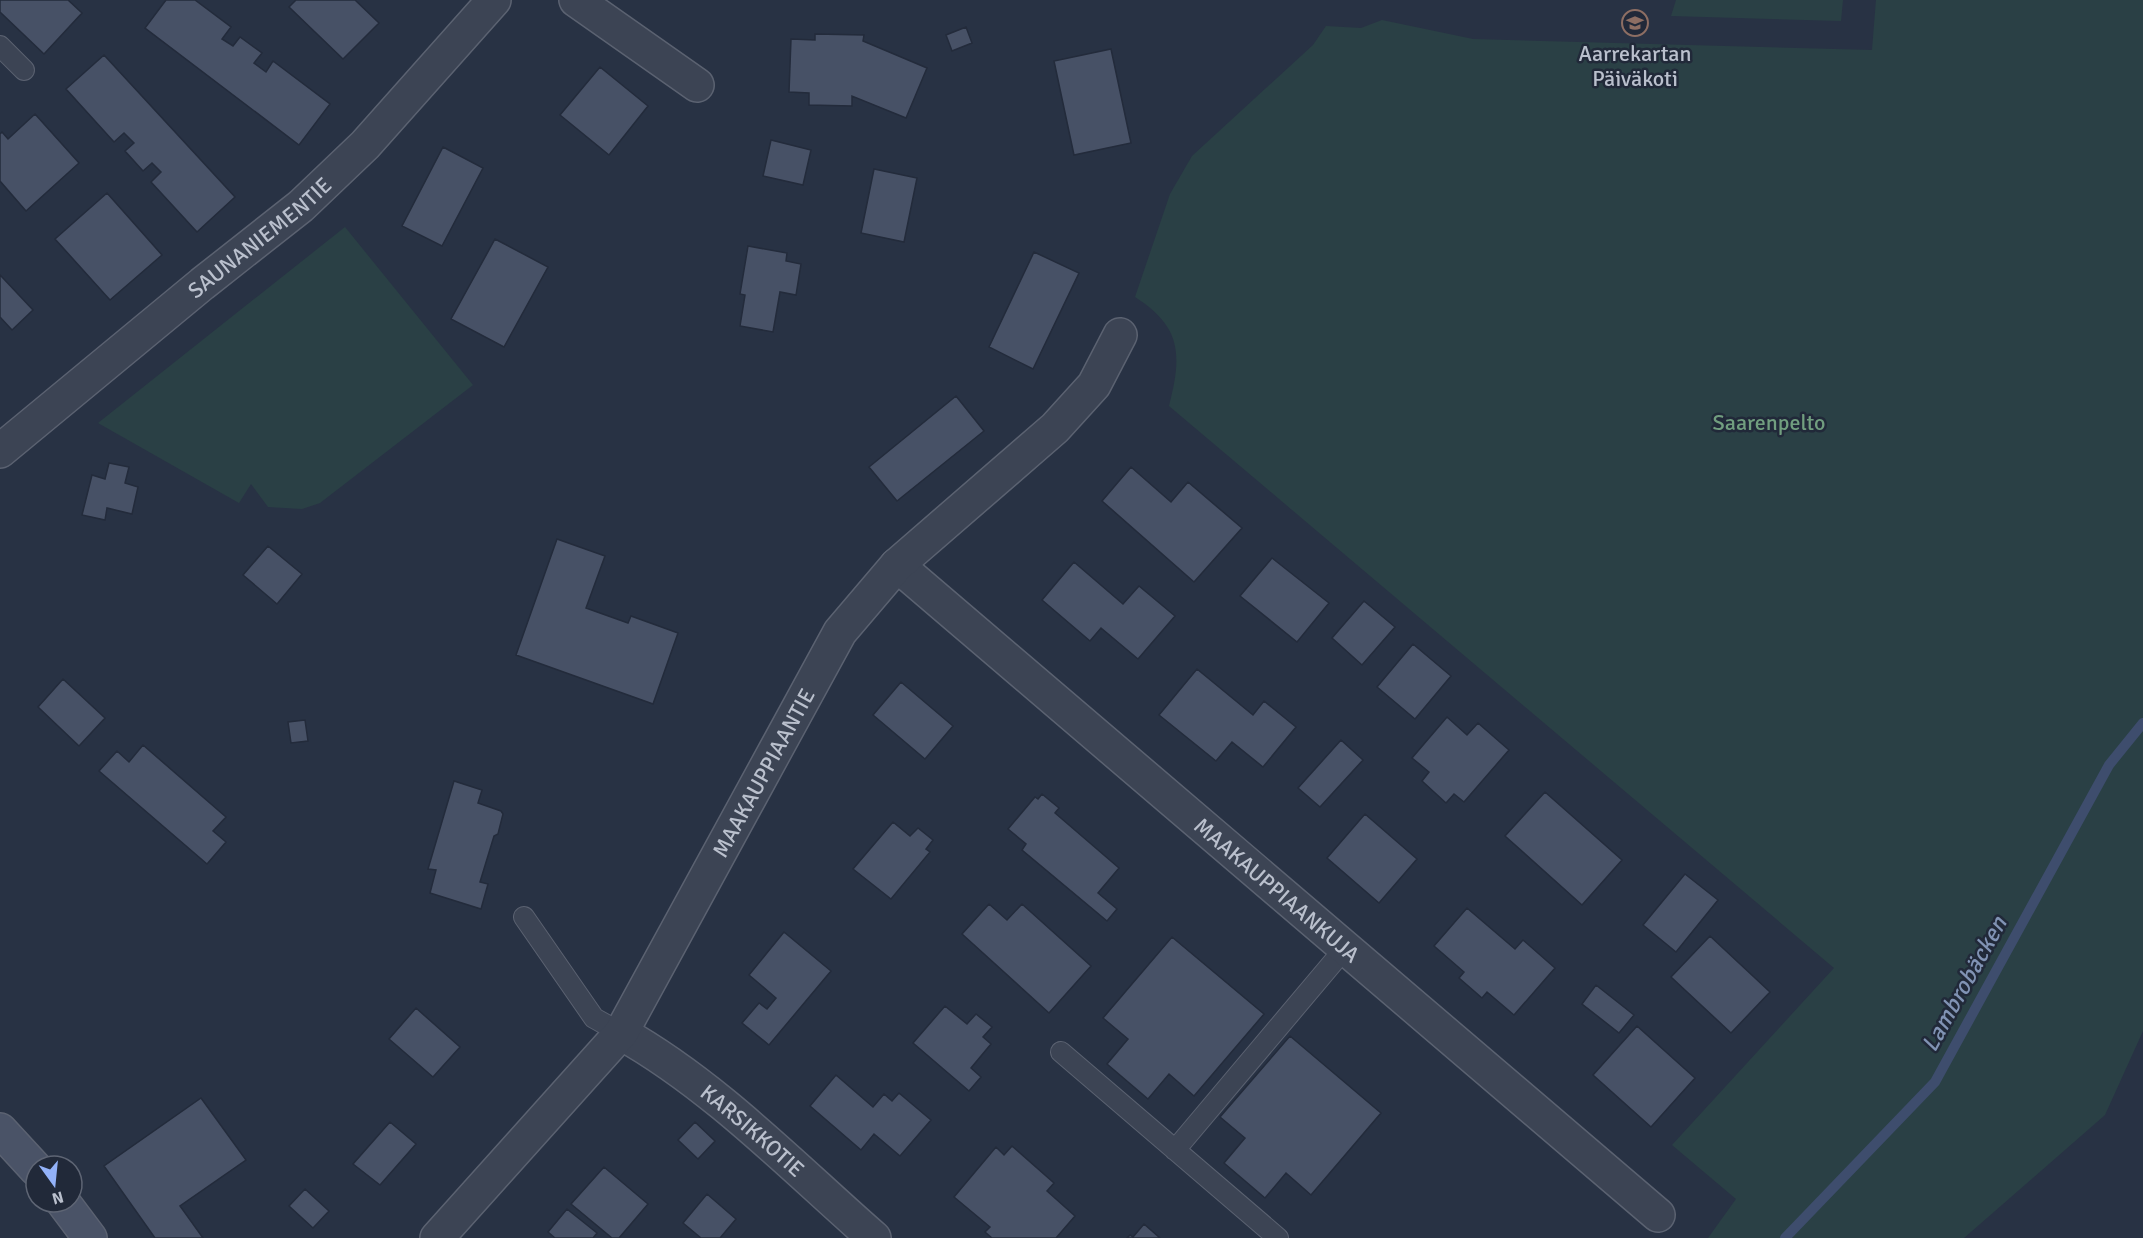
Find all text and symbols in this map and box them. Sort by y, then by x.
school or university icon: Aarrekartan Päiväkoti [1620,8,1650,38]
place label: Aarrekartan Päiväkoti [1579,40,1691,92]
street label: SAUNANIEMENTIE [182,171,337,304]
park label: Saarenpelto [1713,409,1825,436]
street label: MAAKAUPPIAANTIE [707,684,821,862]
street label: MAAKAUPPIAANKUJA [1189,812,1366,969]
water label: Lambrobäcken [1915,910,2014,1057]
street label: KARSIKKOTIE [695,1078,810,1183]
north arrow [24,1154,84,1214]
text: N [50,1186,66,1209]

